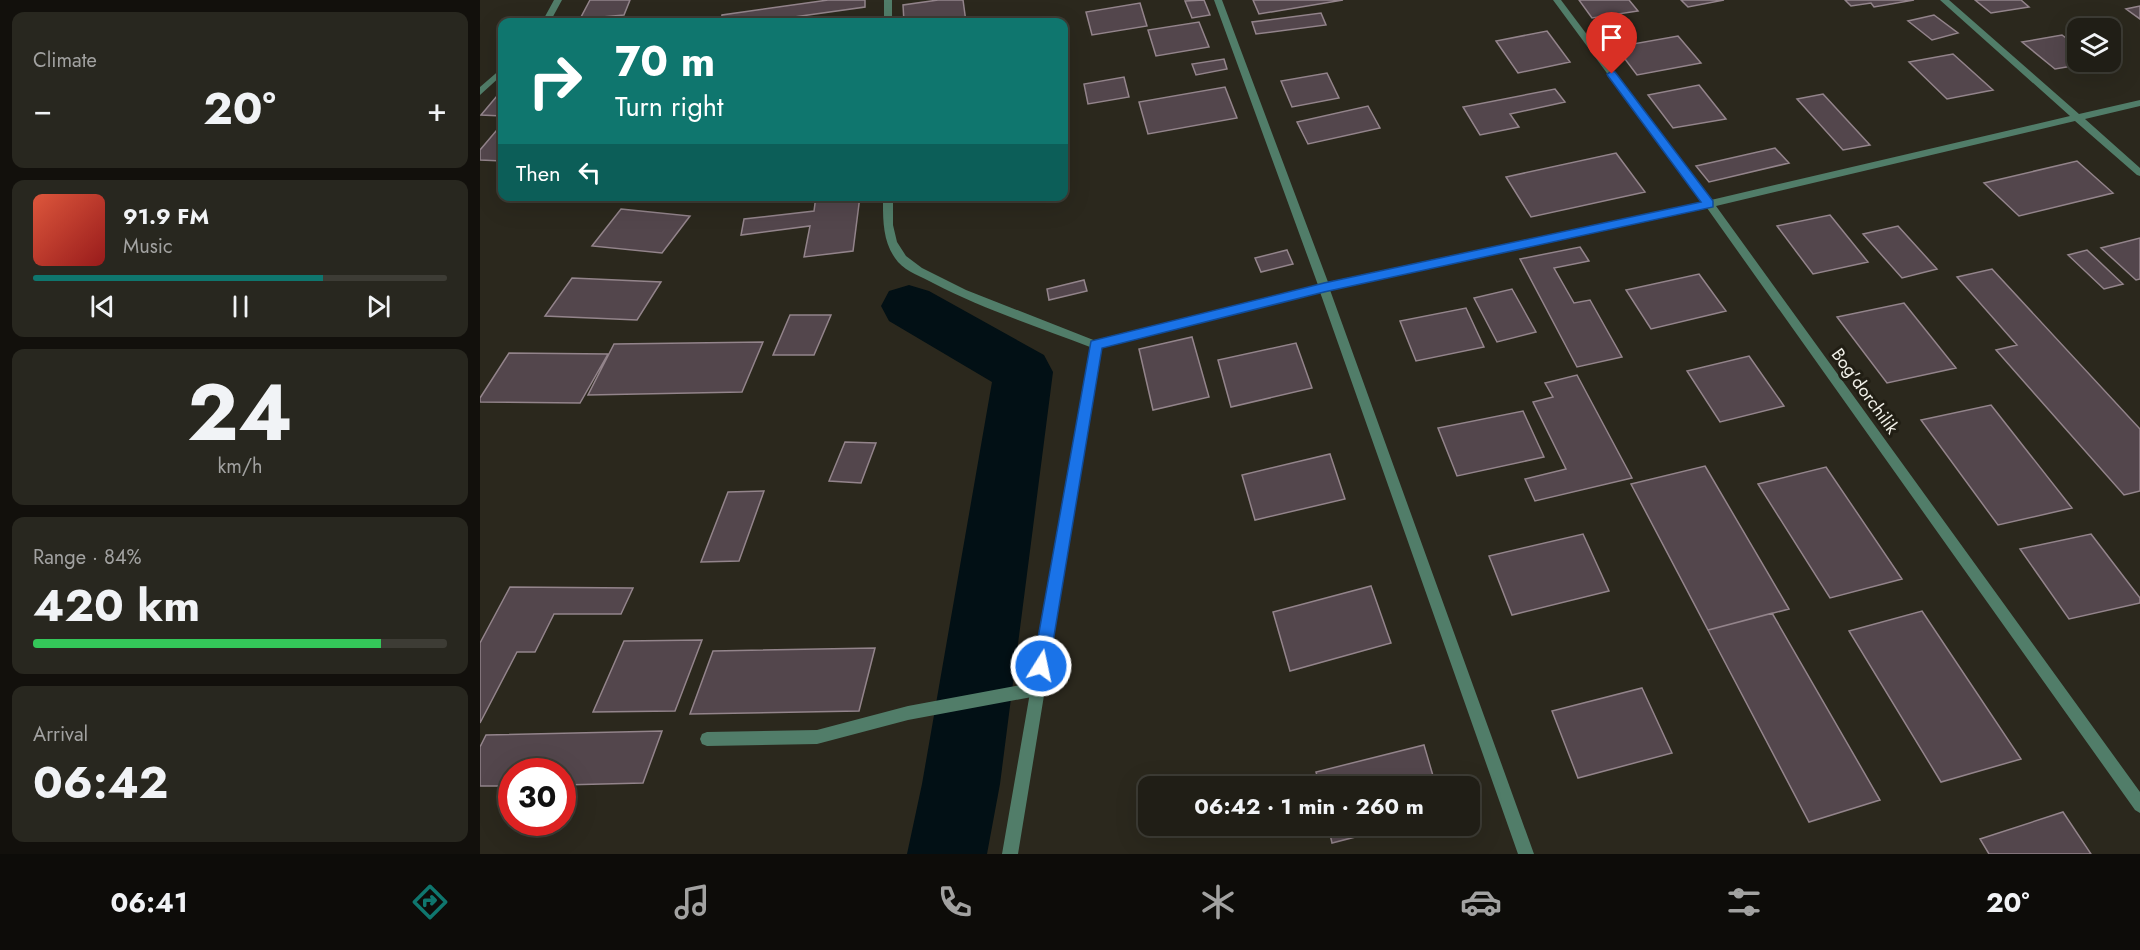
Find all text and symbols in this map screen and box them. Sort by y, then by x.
pin [1586,12,1637,74]
map controls [2067,18,2121,72]
button: layers [2067,18,2121,72]
icon: arrive [1595,21,1628,54]
text: 70 m [615,31,715,92]
icon: right [516,42,594,120]
text: Climate [33,46,97,75]
text: 20° [203,76,276,141]
text: − [33,86,52,133]
text: + [427,86,447,133]
text: Turn right [615,87,723,126]
icon: left [573,156,606,189]
text: Then [516,157,561,189]
text: 91.9 FM [123,200,209,232]
text: Music [123,232,173,261]
icon: previous [86,290,119,323]
icon: pause [224,290,257,323]
icon: next [362,290,395,323]
street label: Bog'dorchilik [1825,343,1905,439]
text: 24 [187,357,293,469]
text: km/h [217,452,263,481]
text: Range · 84% [33,543,142,572]
text: 420 km [33,573,200,638]
position arrow [1009,634,1073,698]
text: Arrival [33,720,88,749]
text: 06:42 [33,750,168,815]
speed limit sign: 30 [498,758,576,836]
text: 06:42 · 1 min · 260 m [1194,790,1424,822]
icon: directions [409,881,451,923]
icon: music [671,881,713,923]
icon: phone [934,881,976,923]
icon: climate [1197,881,1239,923]
icon: car [1460,881,1502,923]
icon: filters [1723,881,1765,923]
text: 06:41 [110,883,188,922]
text: 20° [1986,883,2030,922]

